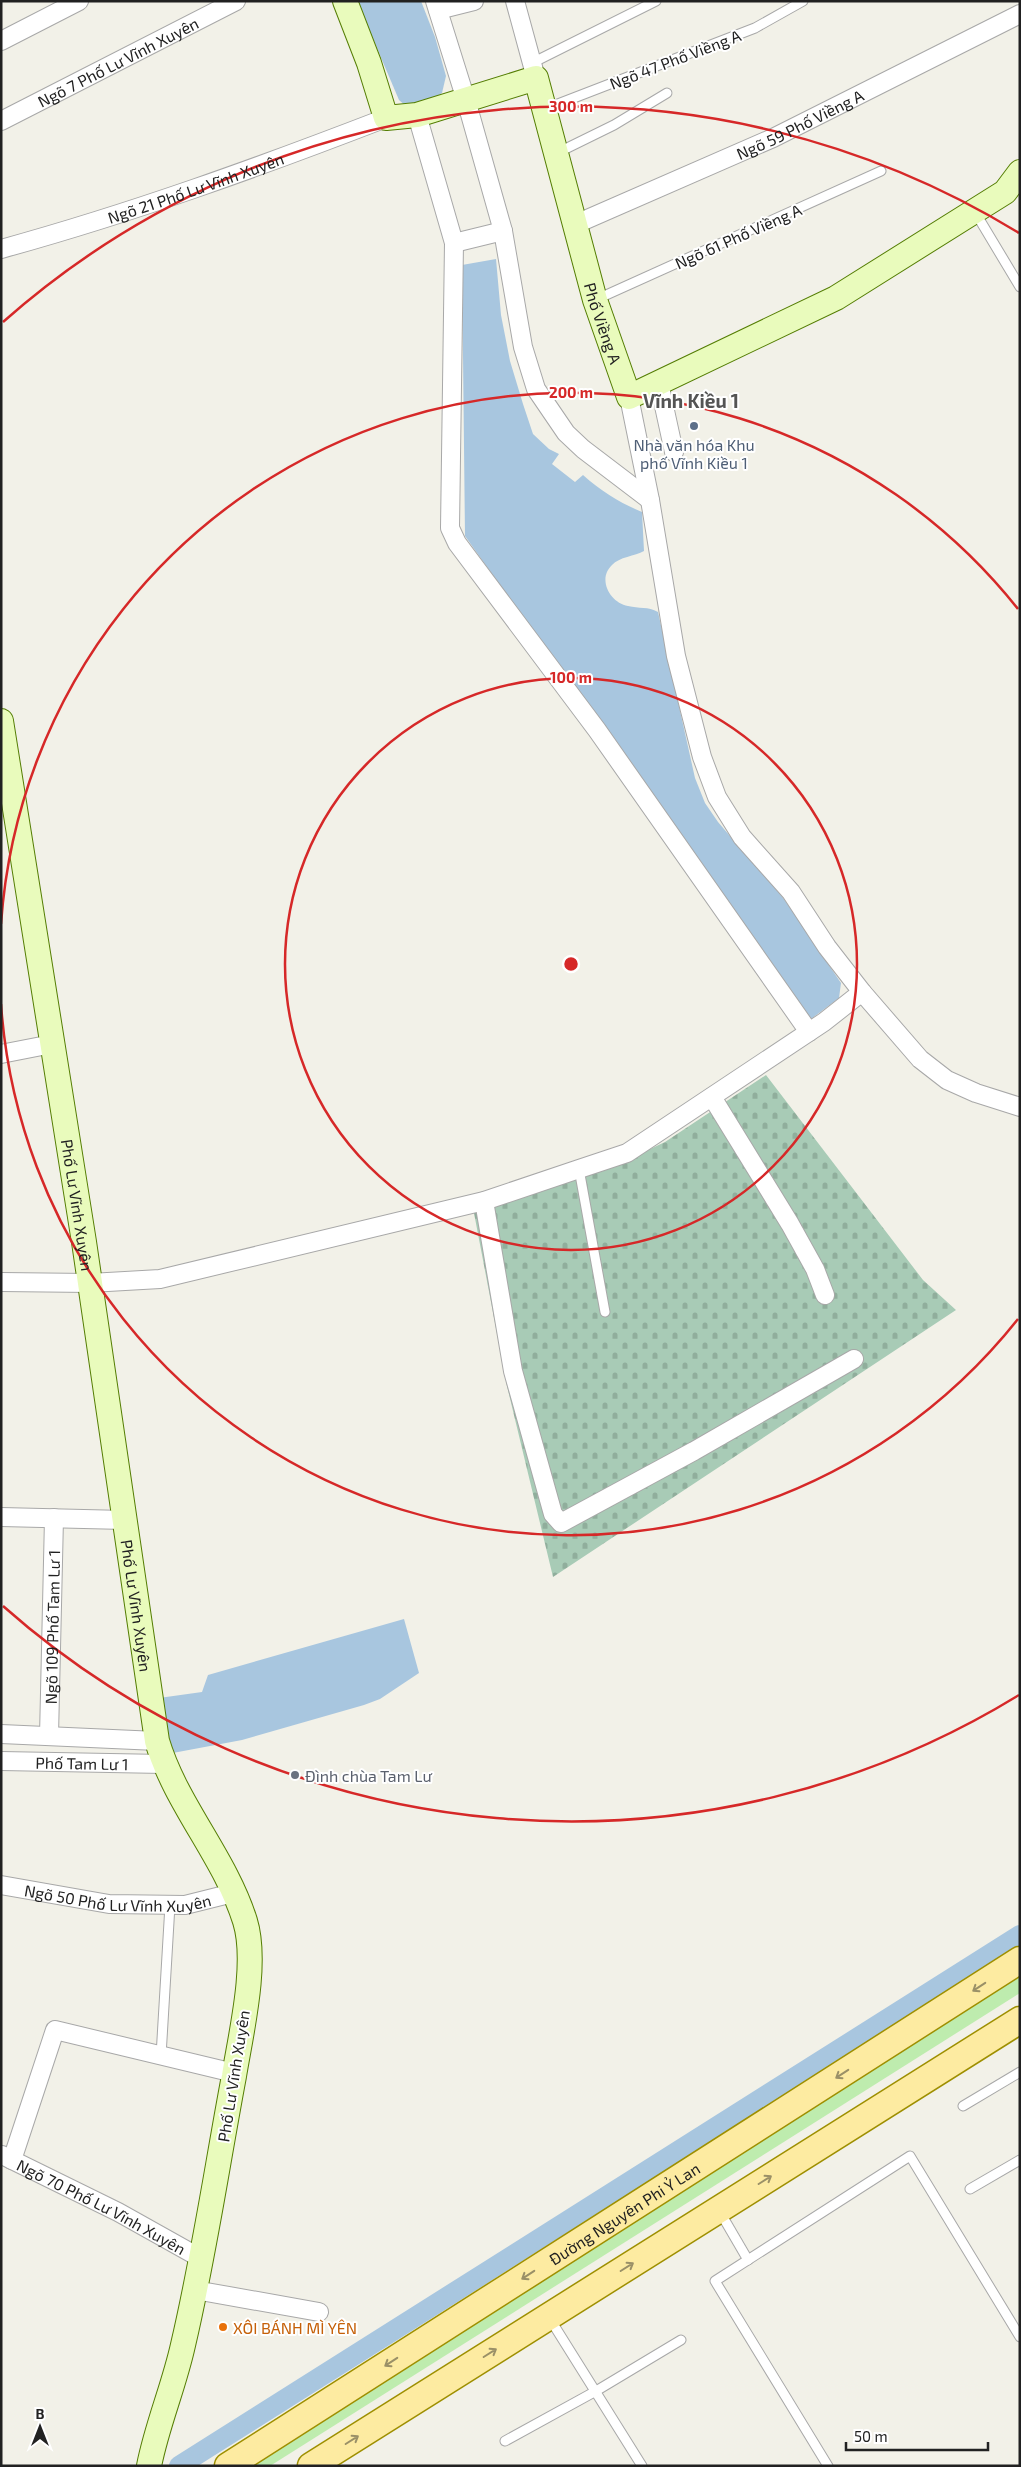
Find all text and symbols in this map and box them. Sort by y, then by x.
street label: Ngõ 7 Phố Lư Vĩnh Xuyên [34,12,201,110]
street label: Ngõ 47 Phố Viềng A [607,25,743,93]
street label: Ngõ 59 Phố Viềng A [733,85,866,162]
text: 300 m [549,97,593,115]
street label: Ngõ 21 Phố Lư Vĩnh Xuyên [105,148,286,226]
street label: Ngõ 61 Phố Viềng A [672,200,804,272]
street label: Phố Viềng A [581,280,626,366]
text: 200 m [549,383,593,401]
district label: Vĩnh Kiều 1 [643,389,739,412]
marker: Nhà văn hóa Khu phố Vĩnh Kiều 1 [688,420,700,432]
place label: Nhà văn hóa Khu phố Vĩnh Kiều 1 [633,435,755,472]
text: 100 m [550,668,592,686]
centre of rings [562,955,580,973]
street label: Phố Lư Vĩnh Xuyên [58,1138,98,1272]
street label: Phố Lư Vĩnh Xuyên [118,1538,156,1673]
street label: Ngõ 109 Phố Tam Lư 1 [40,1550,63,1705]
street label: Phố Tam Lư 1 [35,1752,129,1773]
place label: Đình chùa Tam Lư [305,1766,432,1785]
marker: Đình chùa Tam Lư [289,1769,301,1781]
street label: Ngõ 50 Phố Lư Vĩnh Xuyên [23,1880,213,1915]
one-way arrow [972,1982,986,1992]
street label: Phố Lư Vĩnh Xuyên [213,2009,253,2143]
one-way arrow [835,2069,849,2079]
street label: Ngõ 70 Phố Lư Vĩnh Xuyên [14,2154,189,2258]
street label: Đường Nguyên Phi Ỷ Lan [545,2158,703,2268]
one-way arrow [757,2175,771,2185]
one-way arrow [620,2261,634,2272]
one-way arrow [521,2270,535,2280]
place label: XÔI BÁNH MÌ YÊN [233,2318,357,2337]
marker: XÔI BÁNH MÌ YÊN [217,2321,229,2333]
one-way arrow [482,2348,496,2358]
one-way arrow [384,2357,398,2367]
north arrow [15,2402,65,2452]
text: B [36,2405,45,2422]
scale bar [846,2420,988,2452]
text: 50 m [854,2427,888,2445]
one-way arrow [345,2434,359,2445]

